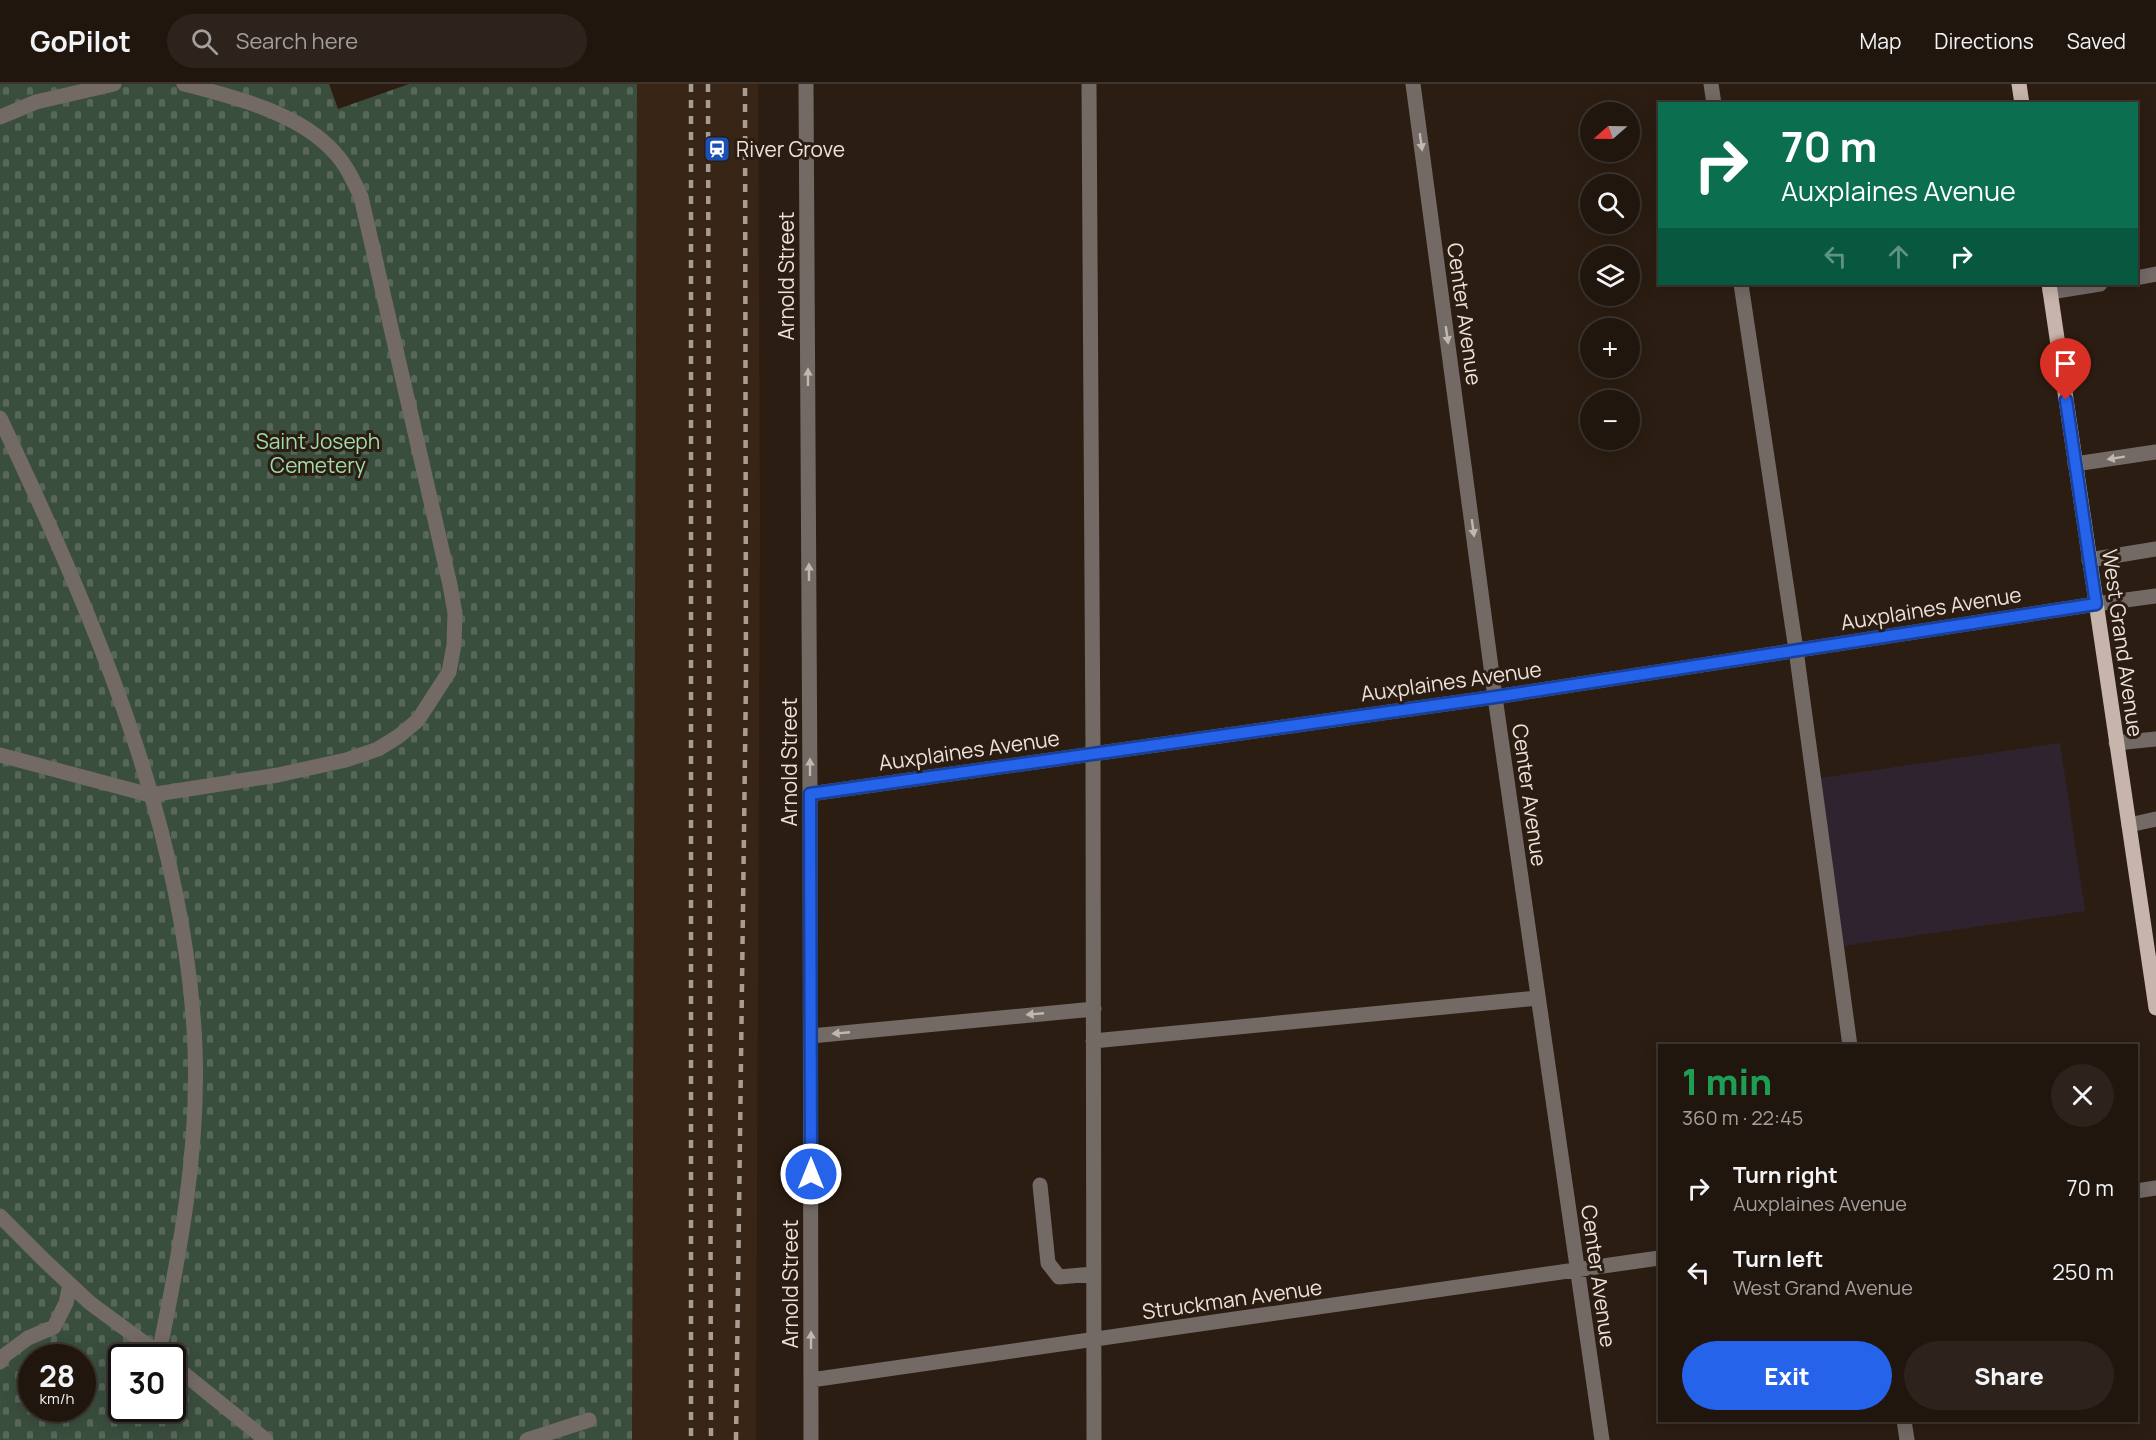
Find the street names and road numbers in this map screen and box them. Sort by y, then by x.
street label: Arnold Street [772,212,800,340]
street label: Center Avenue [1441,241,1489,387]
street label: West Grand Avenue [2096,548,2150,738]
street label: Auxplaines Avenue [1839,580,2023,636]
street label: Auxplaines Avenue [1359,654,1543,708]
street label: Arnold Street [775,698,803,826]
street label: Center Avenue [1506,722,1554,868]
street label: Auxplaines Avenue [877,723,1061,777]
street label: Center Avenue [1575,1203,1623,1349]
street label: Arnold Street [776,1220,804,1348]
street label: Struckman Avenue [1140,1273,1324,1325]

